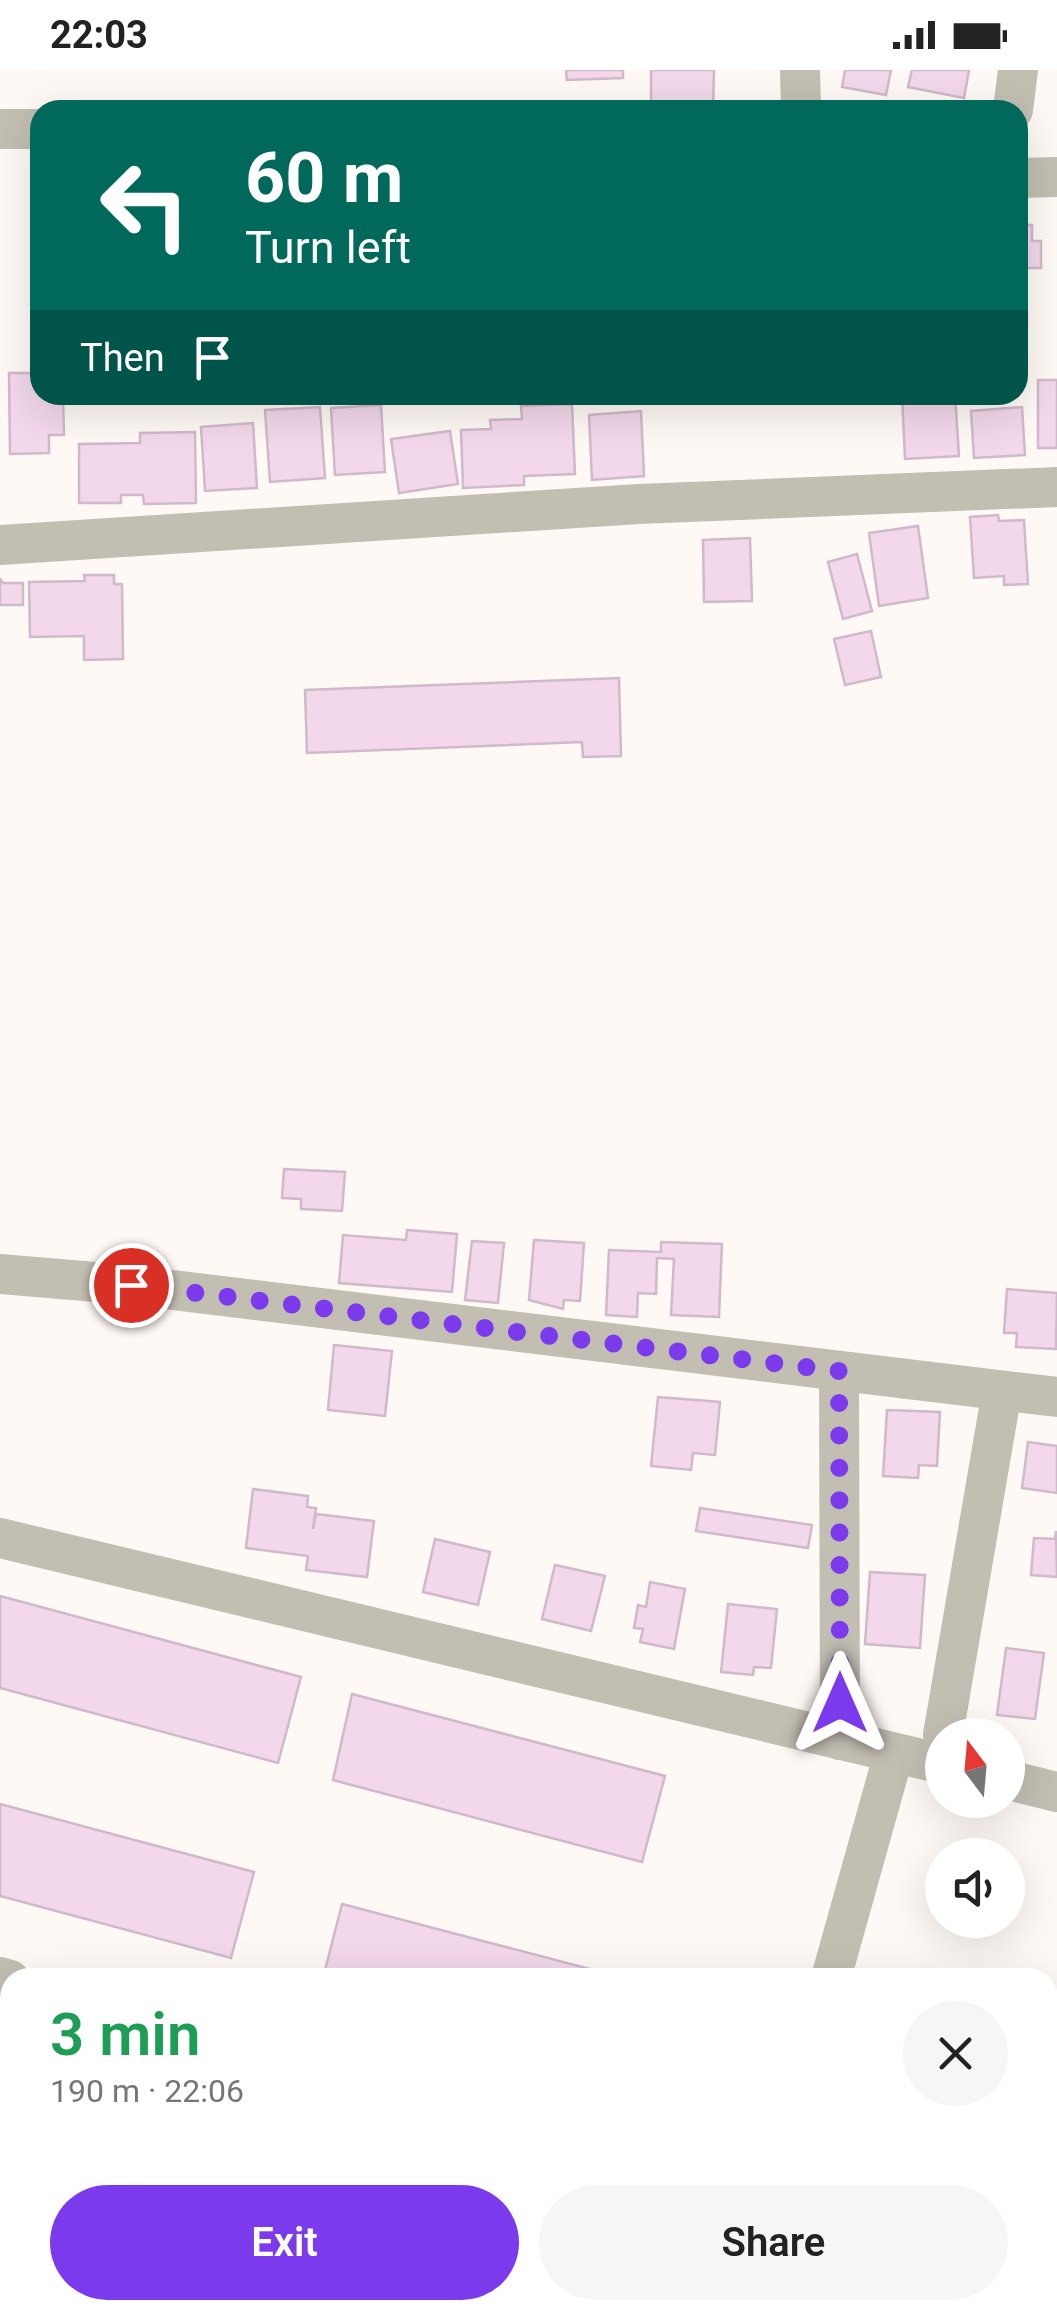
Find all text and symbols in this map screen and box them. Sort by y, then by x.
text: 22:03 [50,13,148,57]
text: 60 m [245,137,403,219]
icon: left [80,140,210,270]
text: Turn left [245,221,411,274]
icon: arrive [185,330,240,385]
text: Then [80,336,165,380]
pin [89,1243,174,1328]
icon: arrive [104,1258,159,1313]
position arrow [788,1651,892,1755]
north arrow [925,1718,1025,1818]
map controls [925,1718,1025,1938]
button: sound [925,1838,1025,1938]
text: 3 min [50,1999,200,2070]
button: close [903,2001,1008,2106]
text: 190 m · 22:06 [50,2072,244,2110]
button: Exit [50,2185,519,2300]
button: Share [539,2185,1008,2300]

